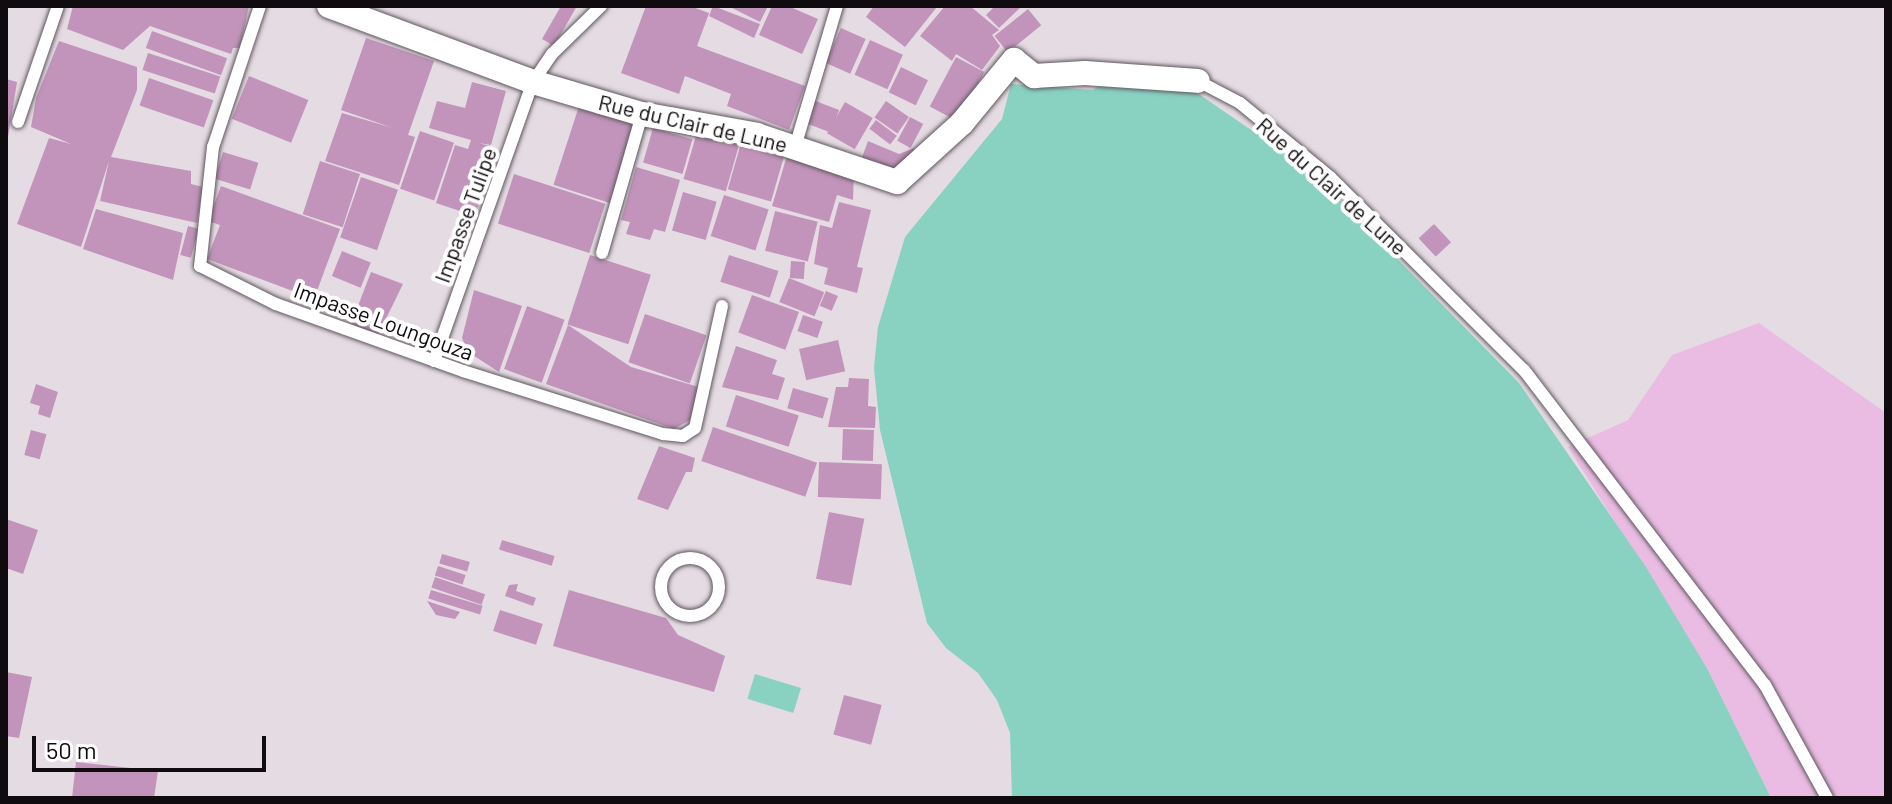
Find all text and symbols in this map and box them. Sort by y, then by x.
street label: Rue du Clair de Lune [596,88,790,158]
street label: Rue du Clair de Lune [1251,112,1413,260]
street label: Impasse Tulipe [428,144,502,286]
street label: Impasse Loungouza [291,276,477,366]
scale bar [36,720,270,770]
text: 50 m [46,735,97,764]

